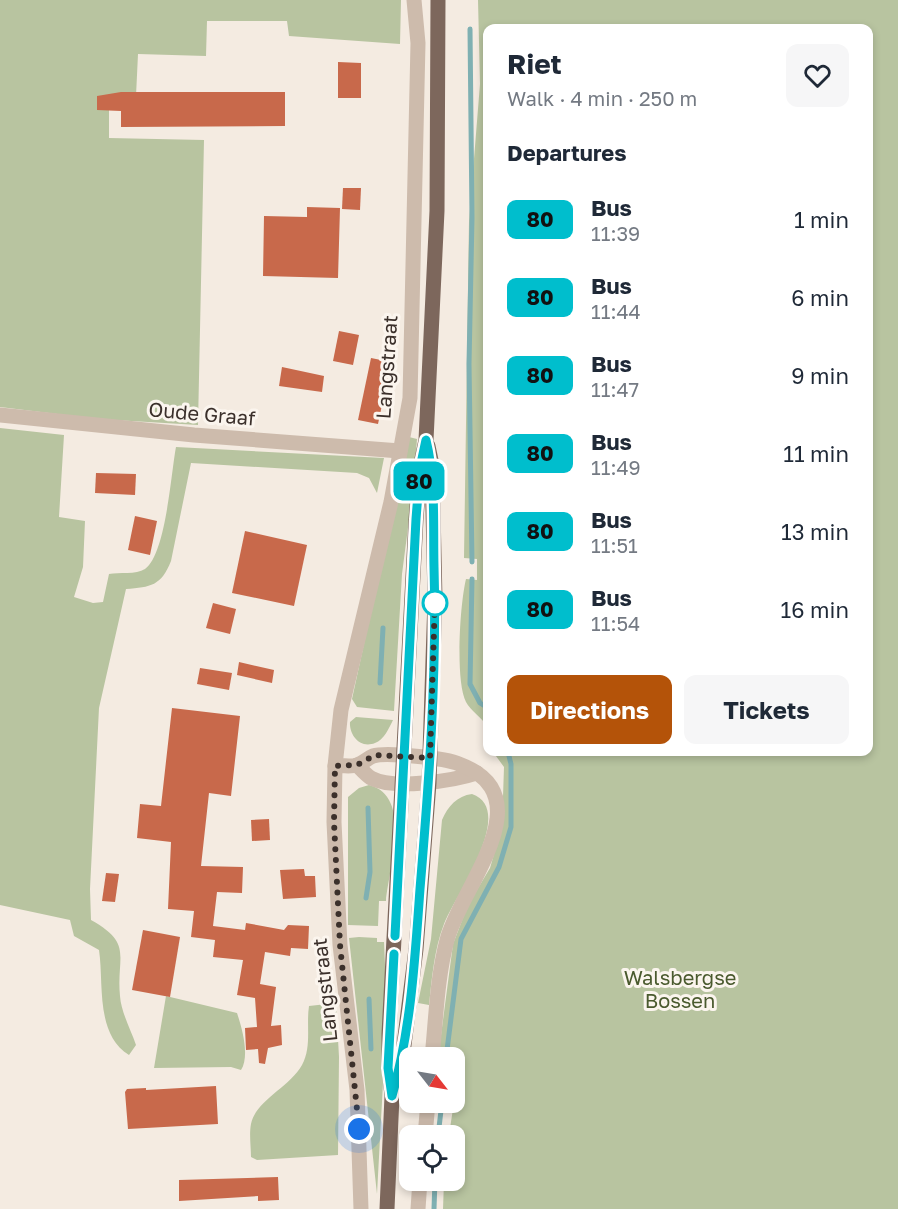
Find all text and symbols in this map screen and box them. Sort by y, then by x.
button: heart [786,44,849,107]
text: Riet [507,47,562,80]
text: Walk · 4 min · 250 m [507,86,697,110]
text: Departures [507,139,626,166]
text: Bus [591,194,632,221]
text: 80 [526,206,554,232]
text: 1 min [794,206,849,233]
text: 11:39 [591,221,640,245]
text: Bus [591,272,632,299]
text: 80 [526,284,554,310]
text: 6 min [791,284,849,311]
text: 11:44 [591,299,641,323]
street label: Langstraat [370,314,402,420]
text: Bus [591,350,632,377]
text: 80 [526,362,554,388]
text: 9 min [791,362,849,389]
text: 11:47 [591,377,639,401]
street label: Oude Graaf [148,396,257,430]
text: Bus [591,428,632,455]
text: 80 [526,440,554,466]
text: 11 min [783,440,849,467]
text: 11:49 [591,455,641,479]
line badge: 80 [392,462,446,500]
text: 80 [405,468,433,494]
text: Bus [591,506,632,533]
text: 80 [526,518,554,544]
text: 13 min [781,518,849,545]
text: 11:51 [591,533,638,557]
text: Bus [591,584,632,611]
unlabelled marker [422,590,448,616]
text: 80 [526,596,554,622]
text: 16 min [781,596,849,623]
text: 11:54 [591,611,640,635]
button: Directions [507,675,672,744]
button: Tickets [684,675,849,744]
street label: Langstraat [307,937,341,1043]
park label: Walsbergse Bossen [624,965,736,1012]
north arrow [399,1047,465,1113]
map controls [399,1047,465,1191]
your location [344,1114,374,1144]
button: locate [399,1125,465,1191]

